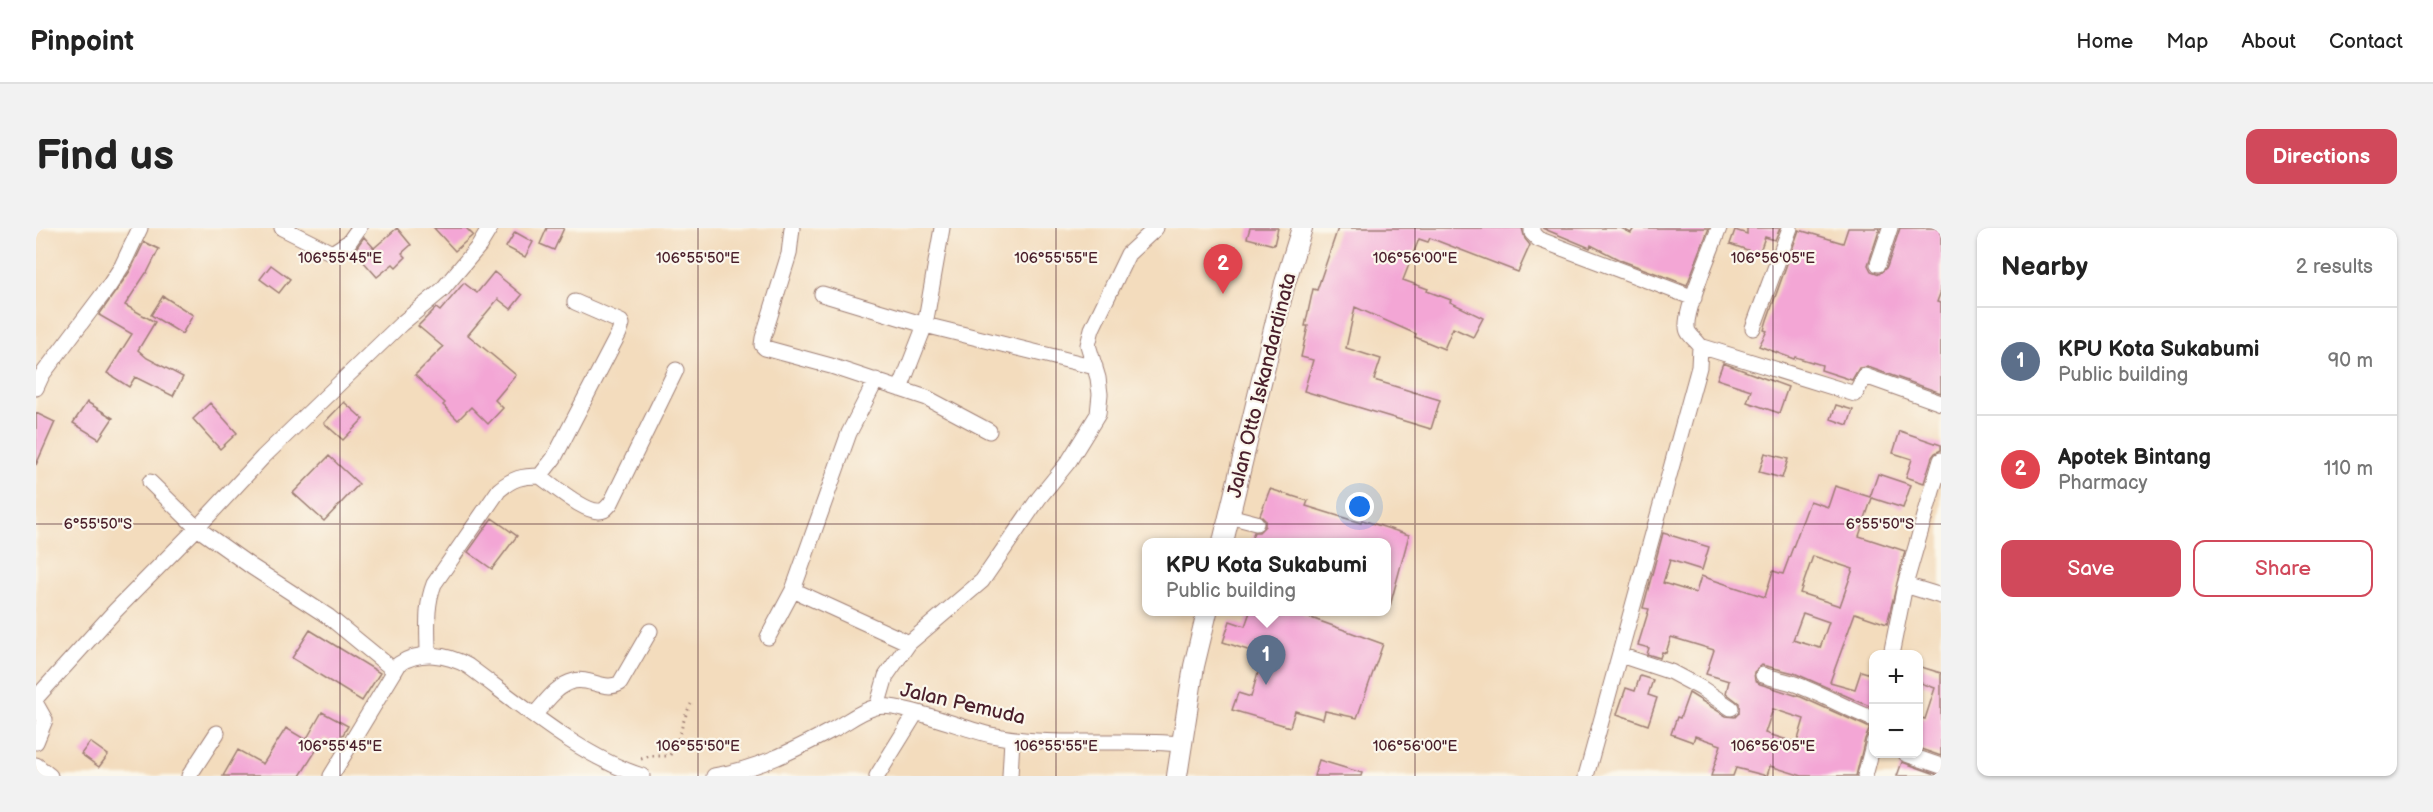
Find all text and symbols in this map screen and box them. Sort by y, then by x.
text: Pinpoint [30,25,134,58]
text: Home [2076,29,2133,54]
text: Map [2166,29,2208,54]
text: About [2241,29,2296,54]
text: Contact [2329,29,2403,54]
button: Directions [2246,129,2397,184]
text: Find us [36,131,174,182]
pin: 2 [1204,244,1242,294]
text: 106°55'45"E [298,249,382,268]
text: 106°55'50"E [656,249,740,268]
text: 106°55'55"E [1014,249,1098,268]
text: 106°56'00"E [1373,249,1457,268]
text: 106°56'05"E [1731,249,1815,268]
text: Nearby [2001,252,2088,283]
text: 2 results [2296,255,2373,279]
street label: Jalan Otto Iskandardinata [1222,270,1302,500]
text: KPU Kota Sukabumi [2058,336,2259,363]
text: 1 [2016,349,2025,373]
text: 90 m [2328,349,2373,373]
text: Public building [2058,363,2188,387]
text: Apotek Bintang [2058,444,2211,471]
text: 2 [2015,457,2026,481]
text: 110 m [2324,457,2373,481]
text: Pharmacy [2058,471,2148,495]
your location [1345,492,1374,521]
text: 6°55'50"S [64,515,132,534]
text: 6°55'50"S [1846,515,1914,534]
popup [1142,538,1391,616]
button: Save [2001,540,2181,597]
button: Share [2193,540,2373,597]
text: KPU Kota Sukabumi [1166,552,1367,579]
text: Public building [1166,579,1296,603]
pin: 1 [1246,636,1286,685]
map controls [1869,650,1923,758]
button: + [1869,650,1923,704]
street label: Jalan Pemuda [898,678,1028,730]
button: − [1869,704,1923,758]
text: 106°55'45"E [298,737,382,756]
text: 106°55'50"E [656,737,740,756]
text: 106°55'55"E [1014,737,1098,756]
text: 106°56'00"E [1373,737,1457,756]
text: 106°56'05"E [1731,737,1815,756]

